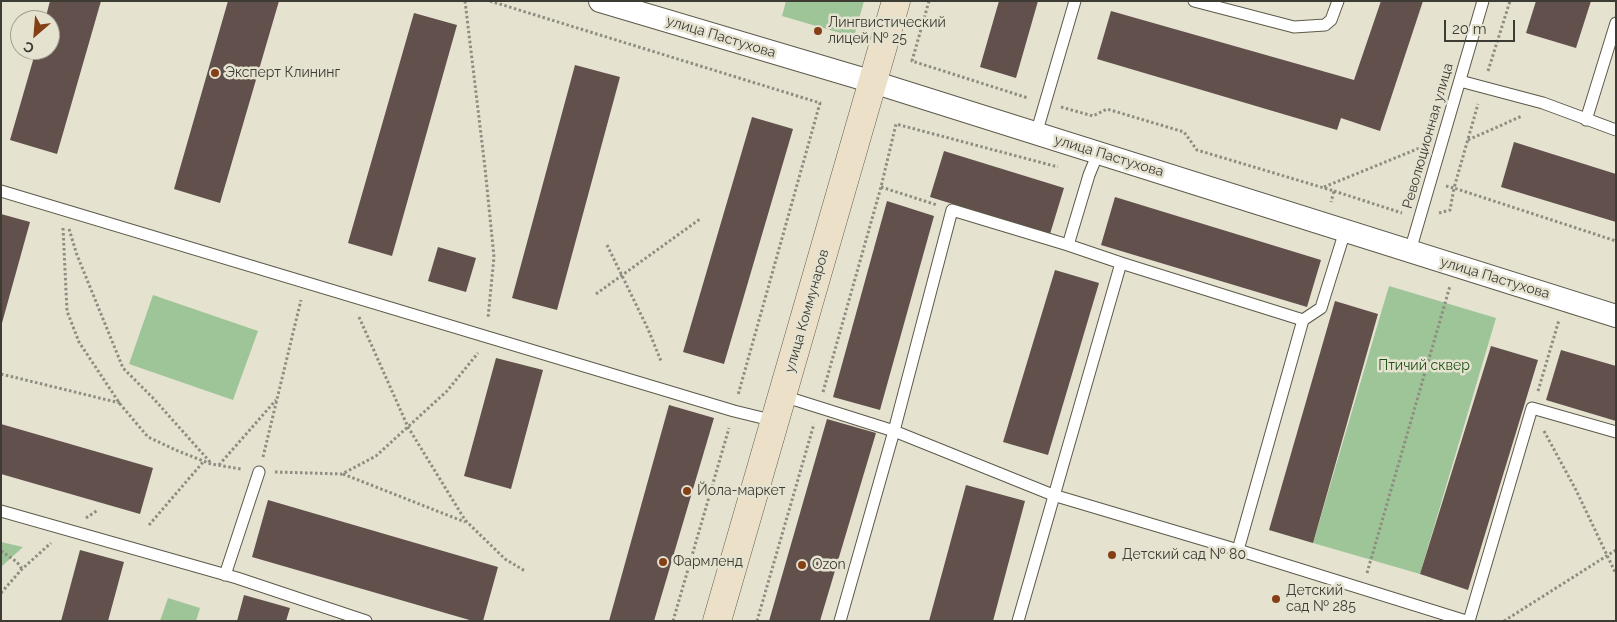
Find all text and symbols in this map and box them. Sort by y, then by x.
north arrow [10,10,60,60]
scale bar [1447,10,1518,42]
street label: улица Пастухова [664,12,778,62]
place label: Лингвистический лицей № 25 [828,15,946,48]
text: 20 m [1452,20,1487,38]
marker: Лингвистический лицей № 25 [812,25,824,37]
text: С [21,38,37,57]
street label: Революционная улица [1399,61,1457,211]
place label: Эксперт Клининг [225,65,340,81]
marker: Эксперт Клининг [209,67,221,79]
street label: улица Пастухова [1052,131,1166,181]
street label: улица Коммунаров [781,247,833,375]
street label: улица Пастухова [1438,253,1552,303]
park label: Птичий сквер [1378,358,1470,374]
place label: Йола-маркет [697,483,785,499]
marker: Йола-маркет [681,485,693,497]
place label: Детский сад № 80 [1122,547,1246,563]
marker: Детский сад № 80 [1106,549,1118,561]
place label: Фармленд [673,554,743,570]
marker: Фармленд [657,556,669,568]
place label: Ozon [812,557,846,573]
marker: Ozon [796,559,808,571]
place label: Детский сад № 285 [1286,583,1356,616]
marker: Детский сад № 285 [1270,593,1282,605]

